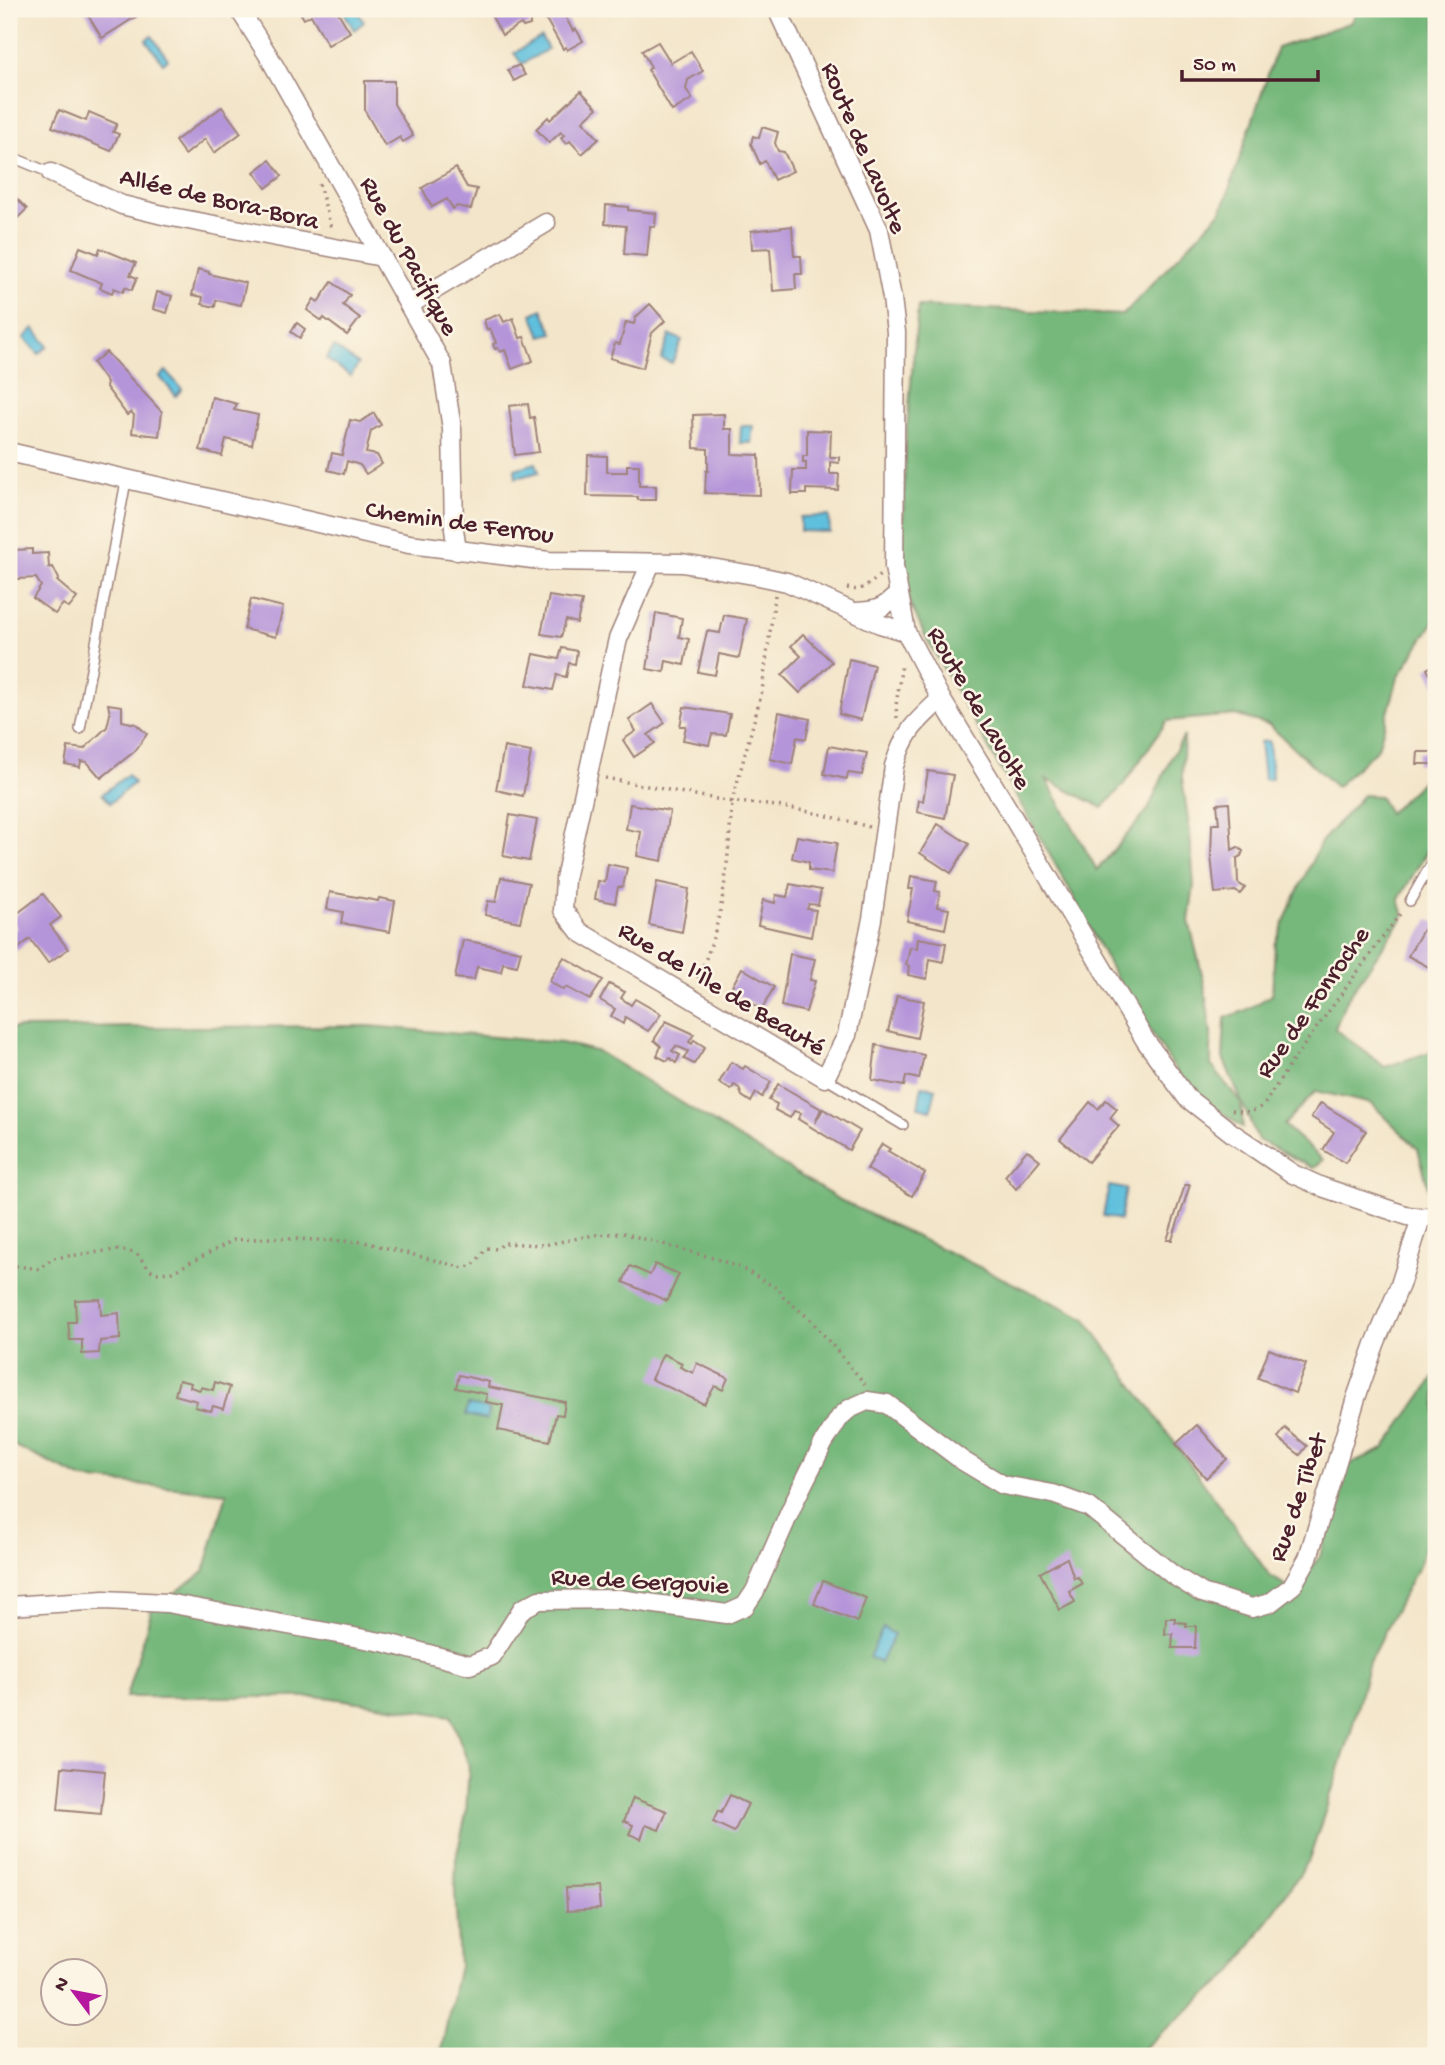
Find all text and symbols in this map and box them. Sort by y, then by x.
scale bar [1182,38,1319,82]
text: 50 m [1193,54,1236,79]
street label: Route de Lavolte [812,58,912,240]
street label: Allée de Bora-Bora [116,163,323,240]
street label: Rue du Pacifique [351,172,464,343]
street label: Chemin de Ferrou [363,496,555,553]
street label: Route de Lavolte [918,622,1037,797]
street label: Rue de l'Île de Beauté [611,917,830,1065]
street label: Rue de Fonroche [1251,921,1379,1085]
street label: Rue de Tibet [1264,1428,1337,1567]
street label: Rue de Gergovie [550,1563,730,1604]
north arrow [38,1956,108,2026]
text: N [50,1973,76,1996]

